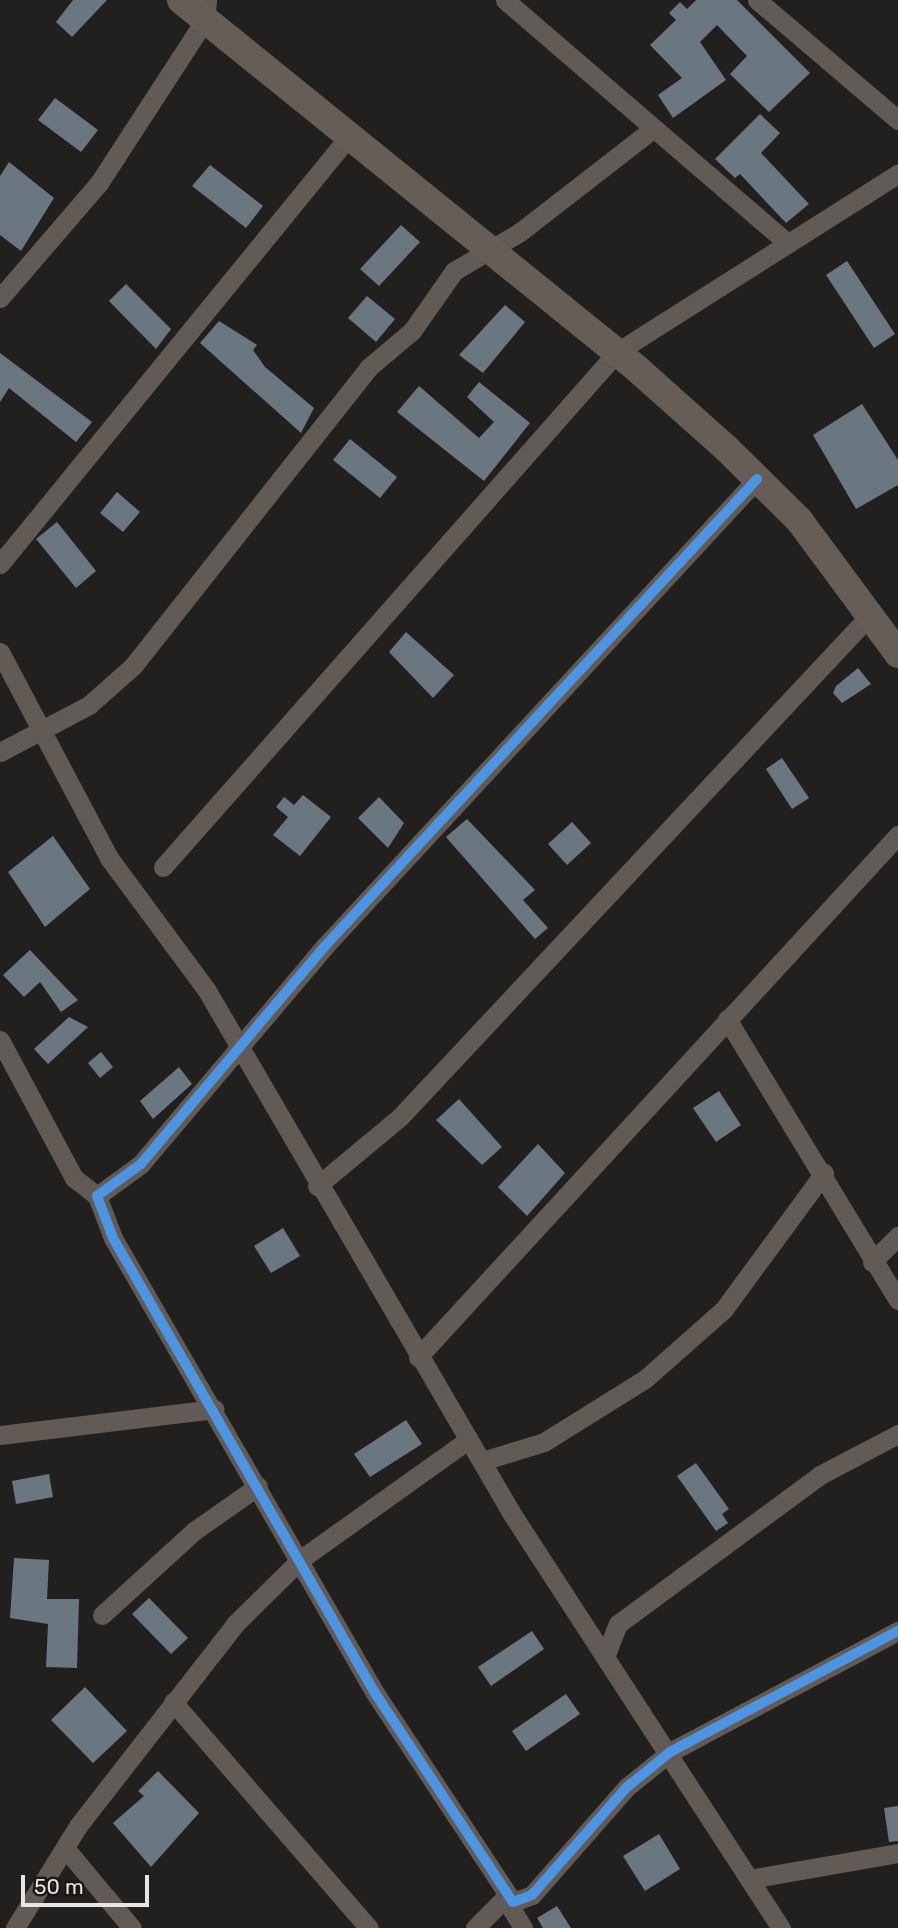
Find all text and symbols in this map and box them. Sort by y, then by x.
scale bar [24,1862,152,1906]
text: 50 m [34,1874,84,1899]

